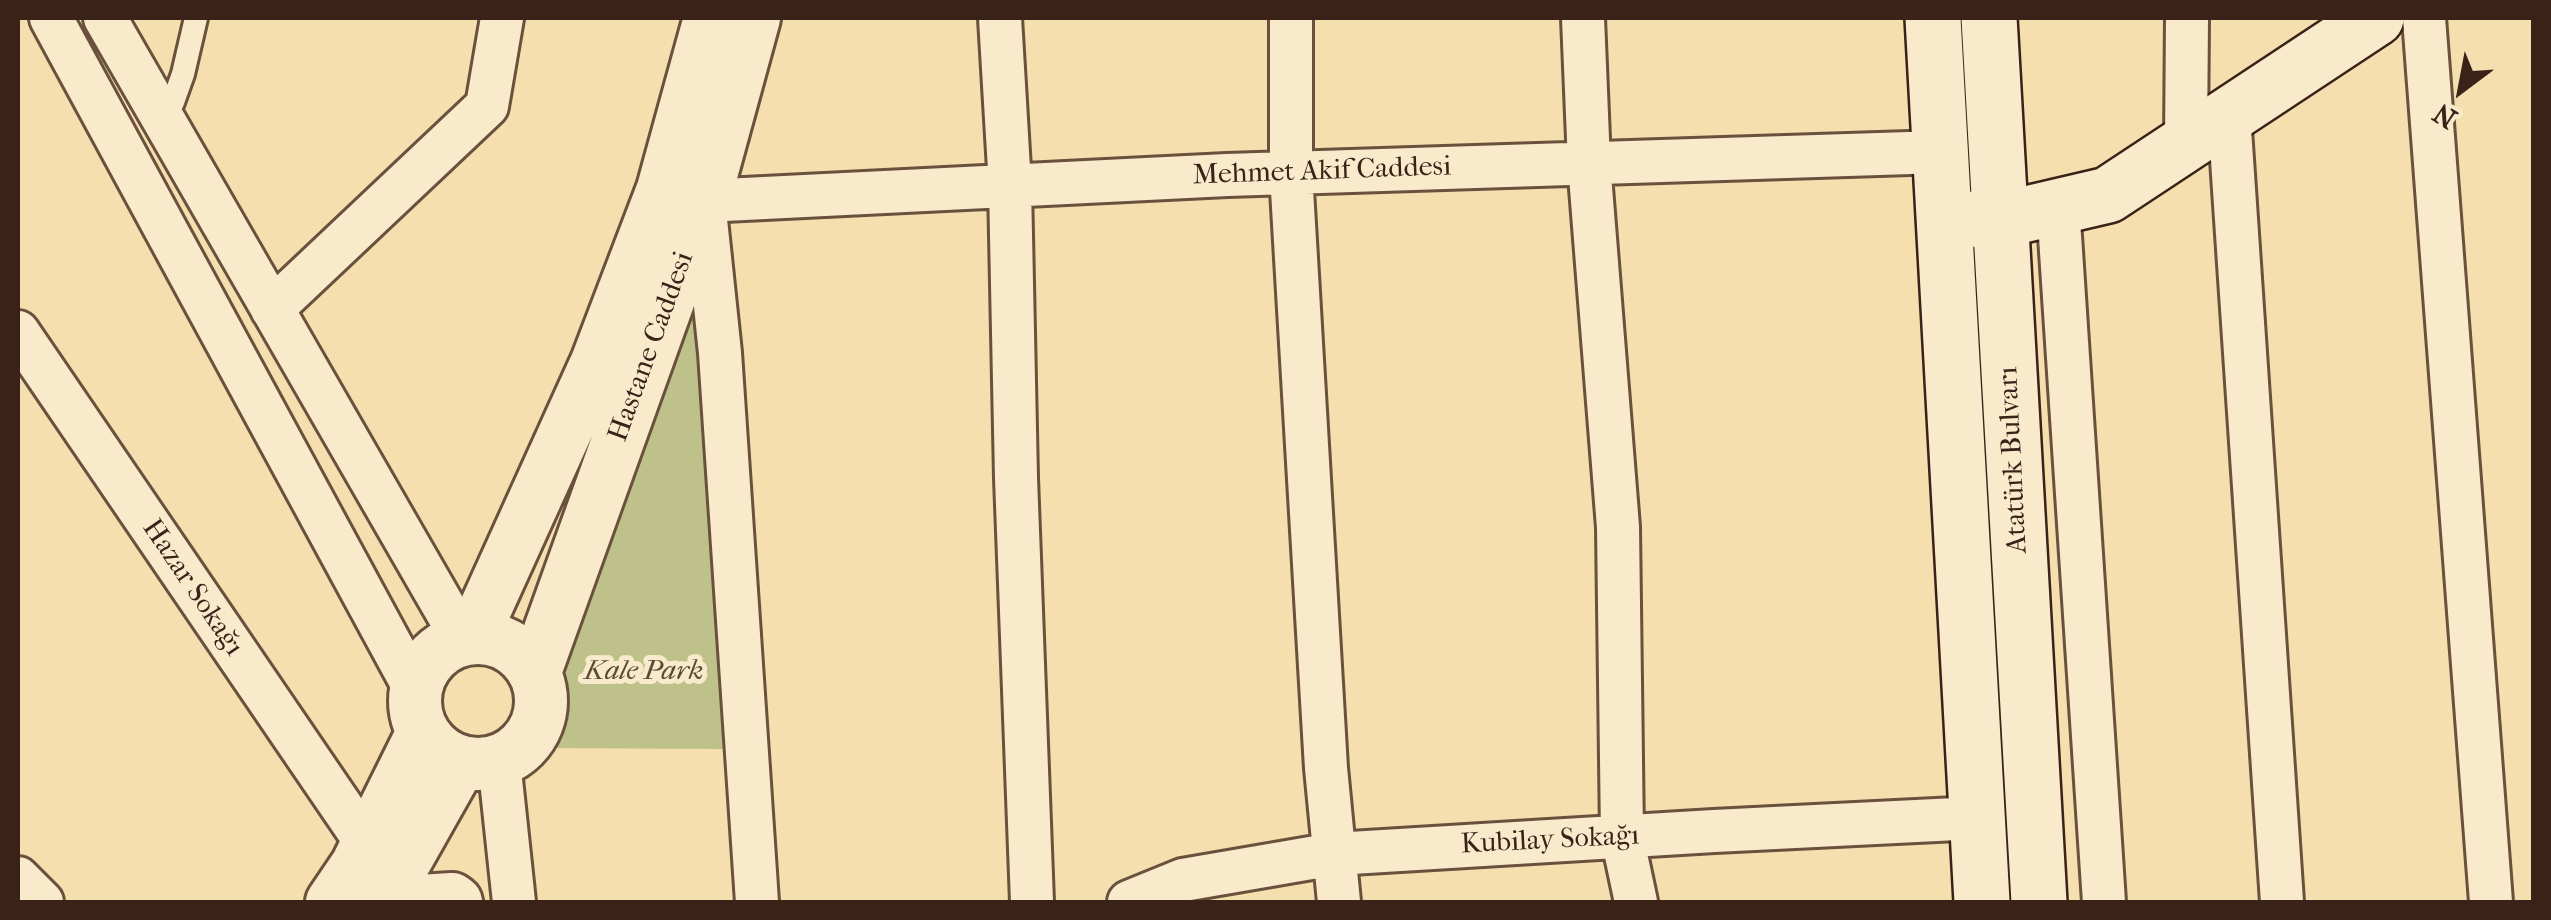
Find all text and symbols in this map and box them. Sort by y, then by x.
north arrow [2411,40,2511,140]
text: N [2427,96,2463,135]
street label: Mehmet Akif Caddesi [1192,151,1452,193]
street label: Hastane Caddesi [602,248,702,446]
street label: Atatürk Bulvarı [1992,366,2036,554]
street label: Hazar Sokağı [134,513,250,663]
park label: Kale Park [585,655,703,689]
street label: Kubilay Sokağı [1460,820,1640,862]

